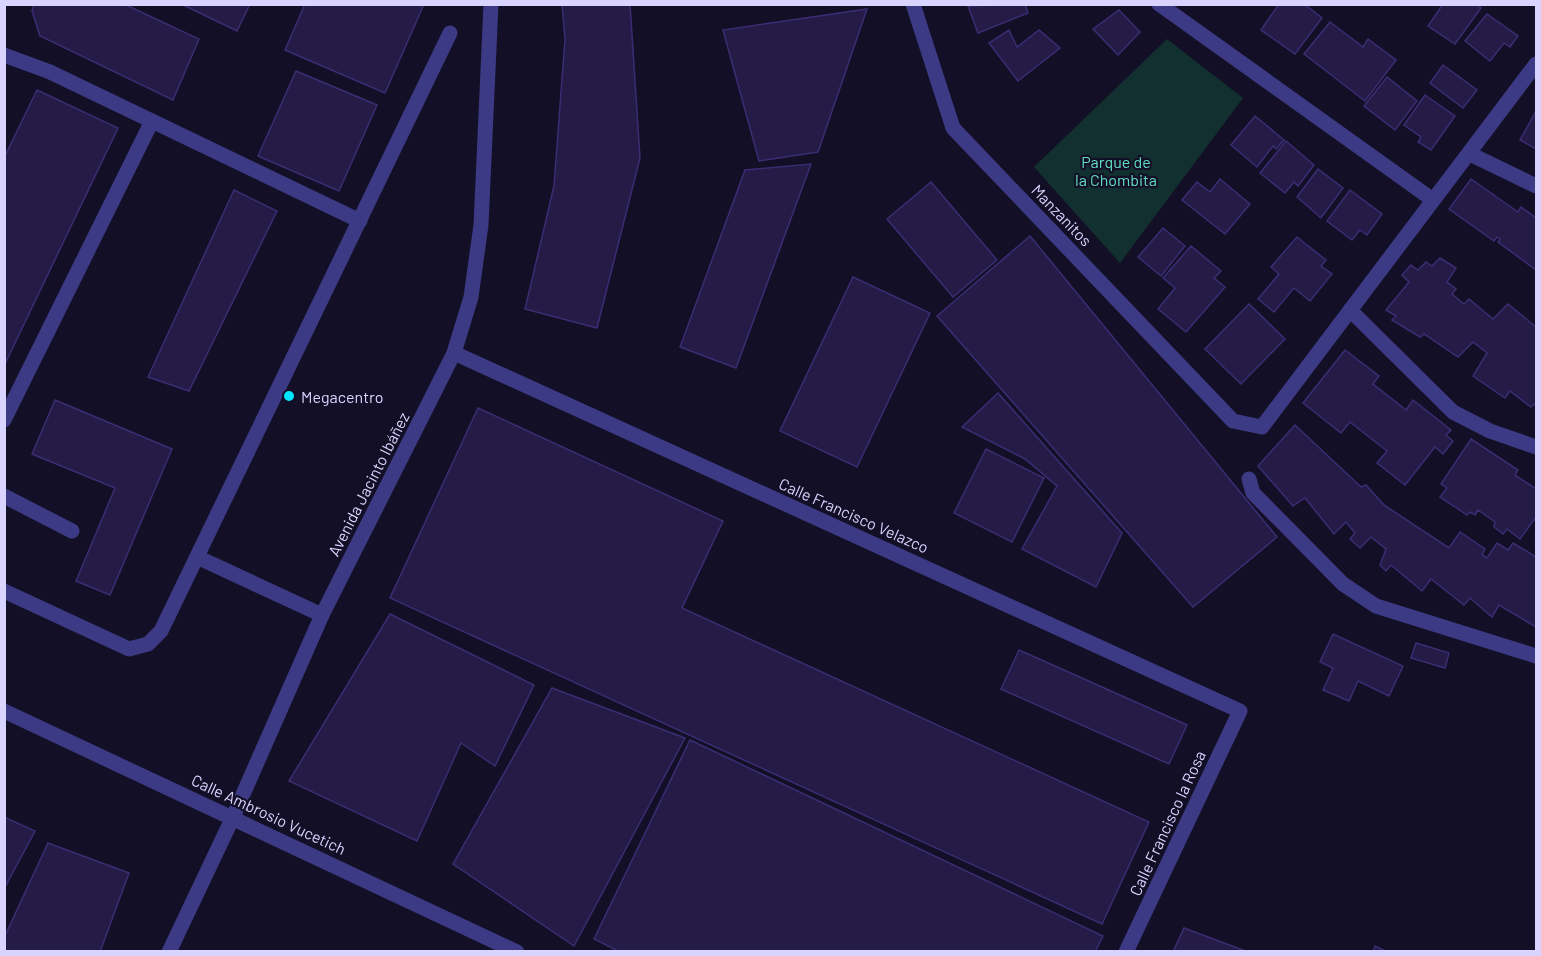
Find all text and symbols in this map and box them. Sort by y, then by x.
park label: Parque de la Chombita [1075,152,1157,189]
street label: Manzanitos [1028,180,1096,250]
place label: Megacentro [301,387,383,406]
marker: Megacentro [282,389,296,403]
street label: Avenida Jacinto Ibáñez [323,409,413,559]
street label: Calle Francisco Velazco [776,473,932,557]
street label: Calle Francisco la Rosa [1125,747,1209,899]
street label: Calle Ambrosio Vucetich [189,770,349,858]

